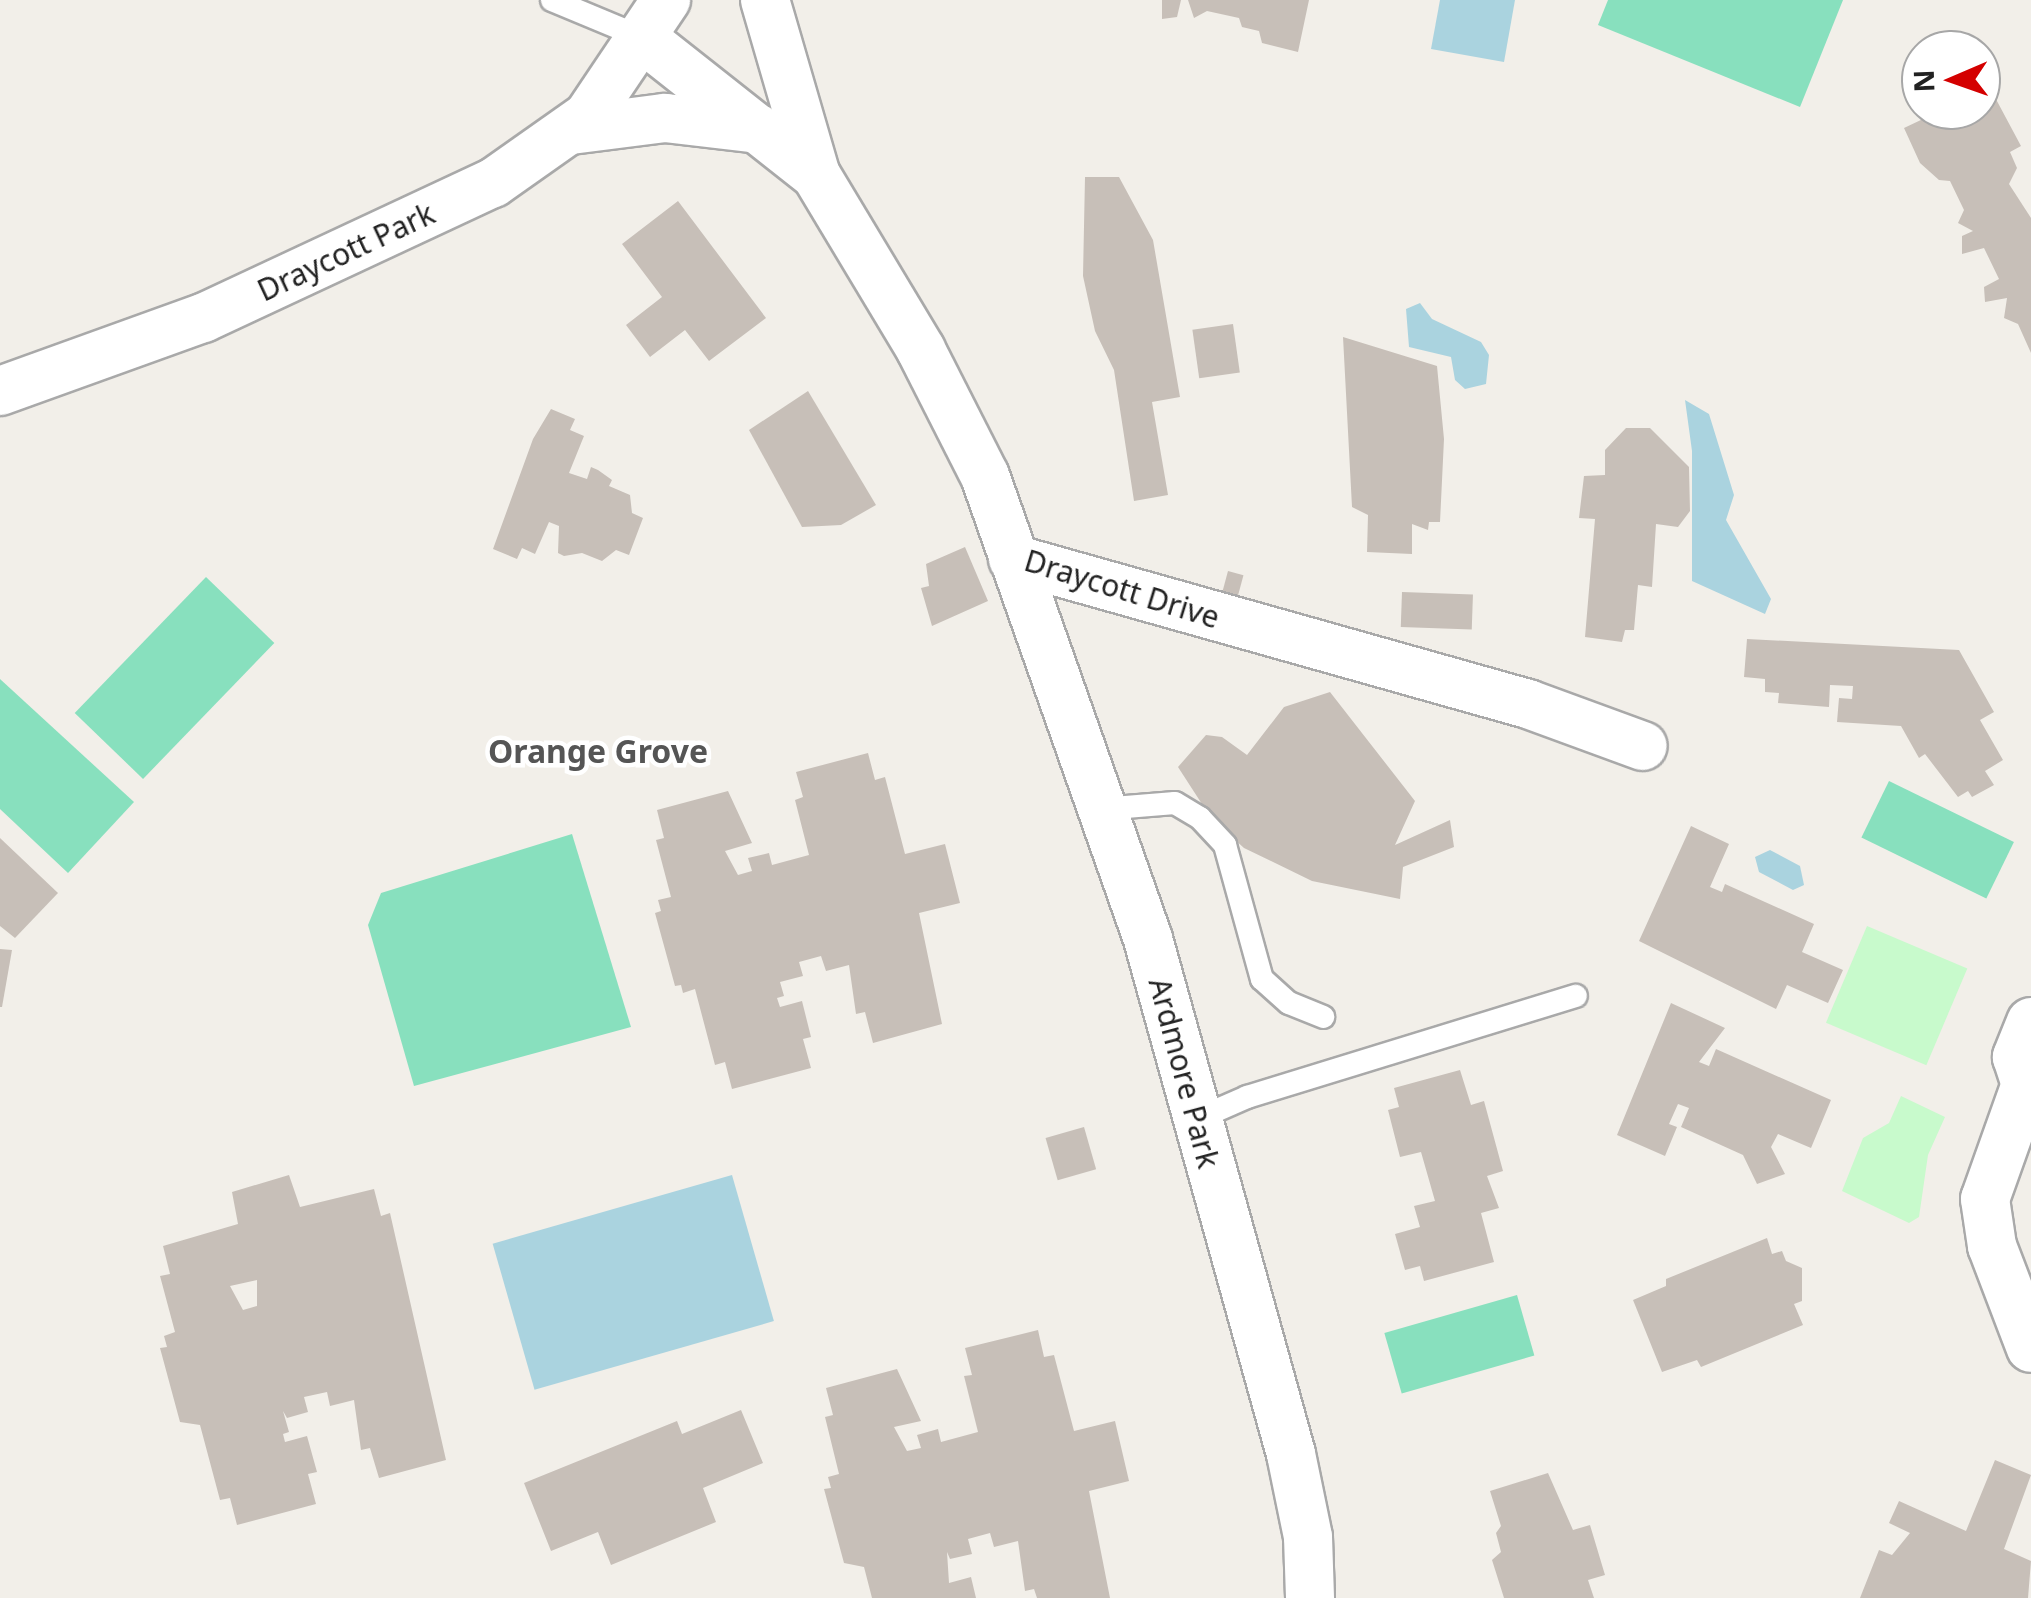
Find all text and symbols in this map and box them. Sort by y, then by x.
north arrow [1901,30,2001,130]
text: N [1904,69,1942,93]
street label: Draycott Park [252,195,440,309]
street label: Draycott Drive [1020,542,1224,636]
district label: Orange Grove [488,732,708,770]
street label: Ardmore Park [1141,974,1227,1172]

